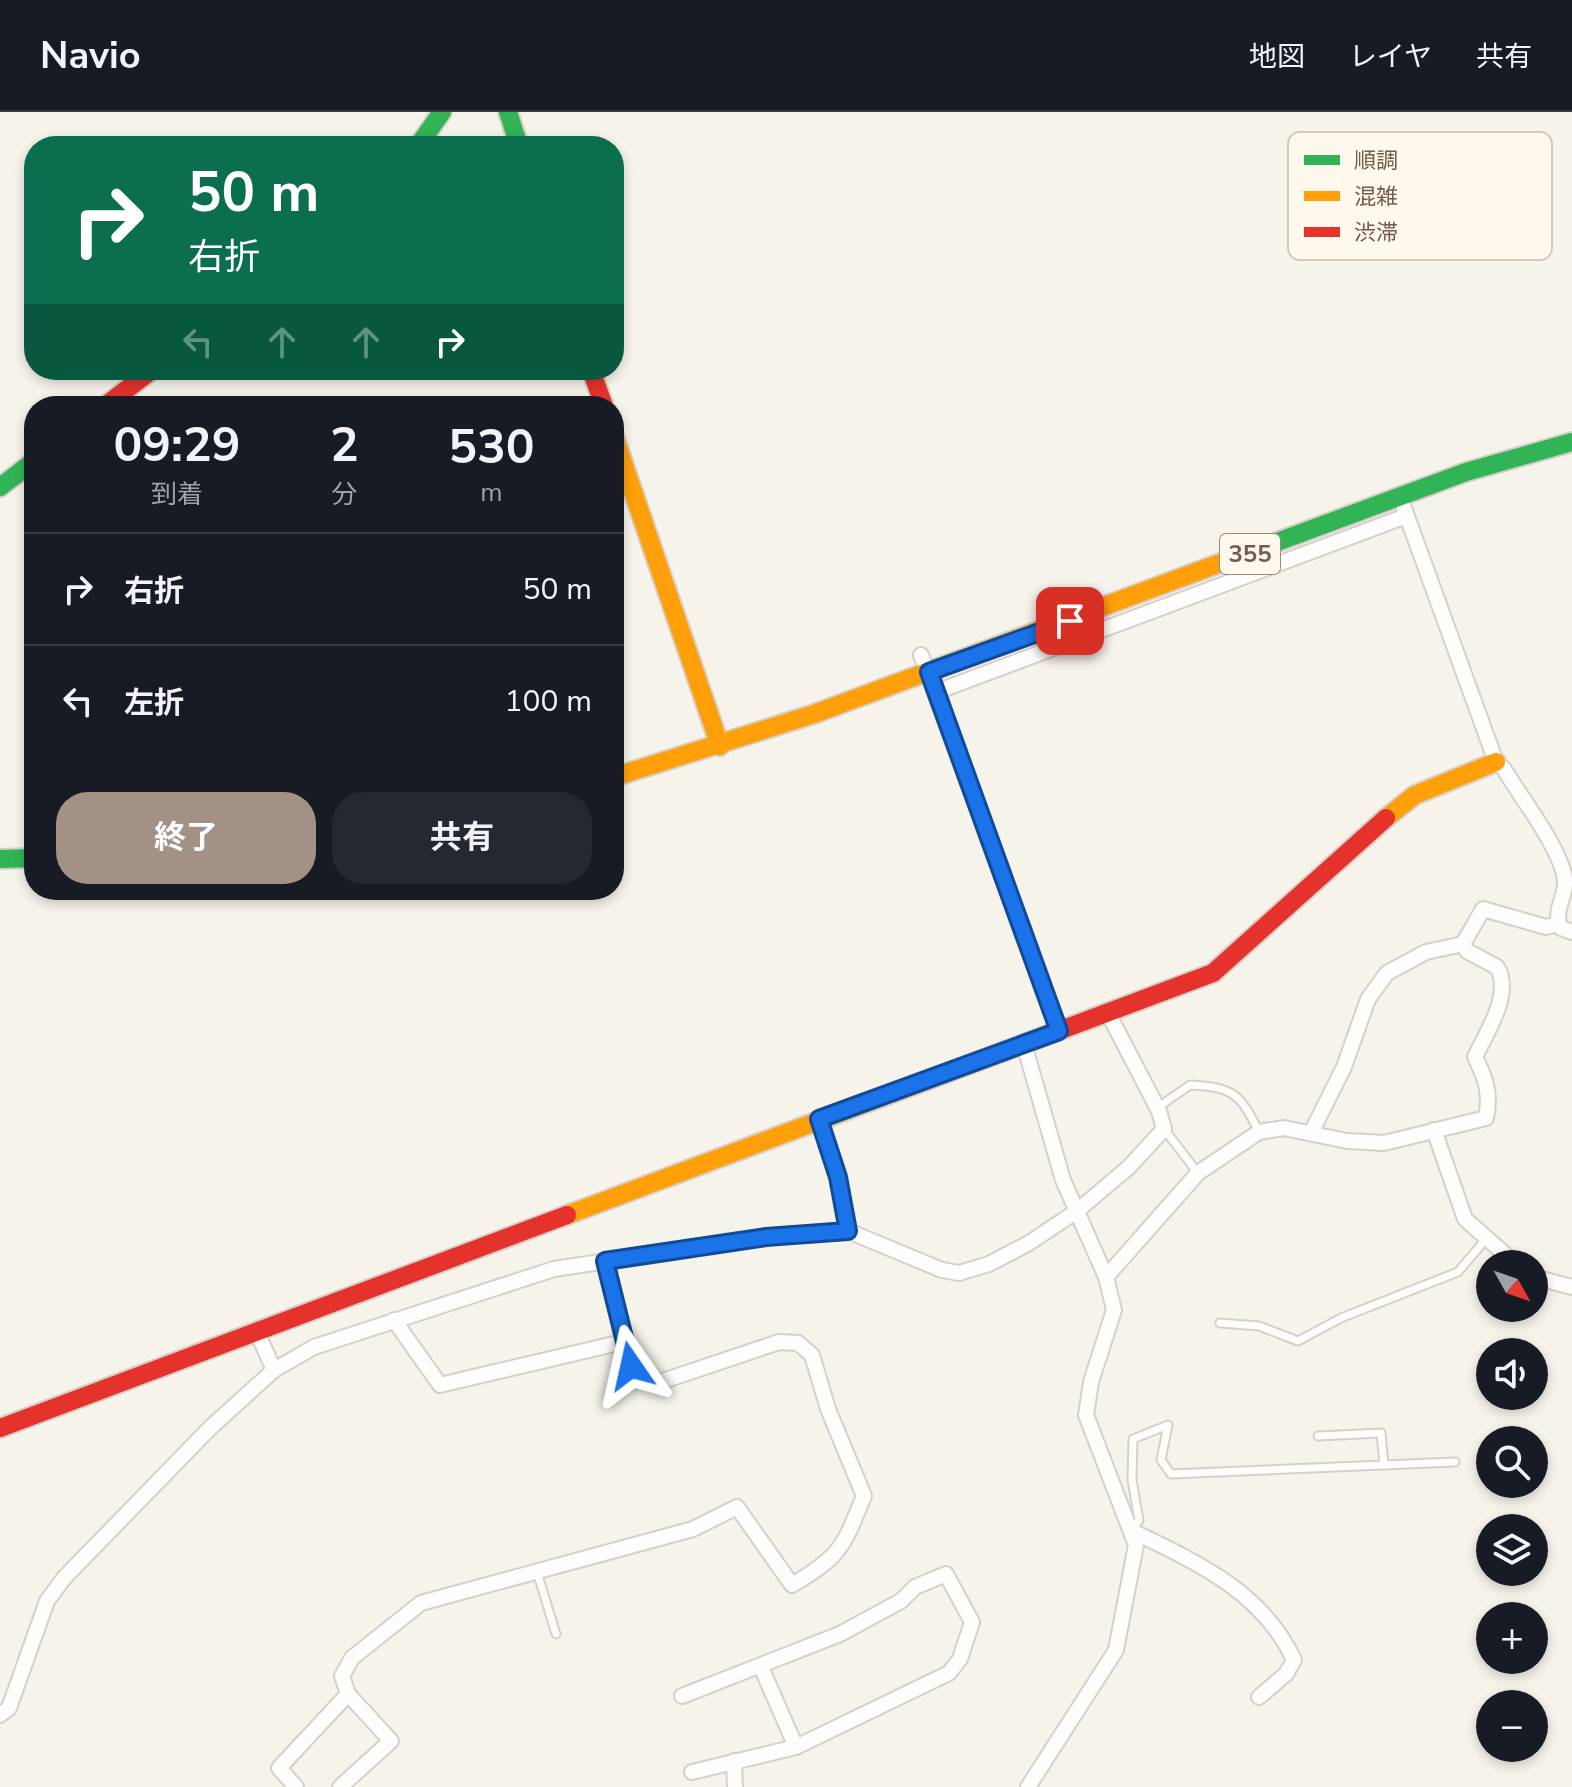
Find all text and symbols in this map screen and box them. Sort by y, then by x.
text: Navio [40,30,141,81]
text: 地図 [1249,38,1305,76]
text: レイヤ [1349,38,1432,76]
text: 共有 [1476,38,1532,76]
legend [1288,132,1552,260]
text: 順調 [1354,146,1398,176]
text: 50 m [188,154,319,231]
icon: right [56,168,160,272]
text: 混雑 [1354,182,1398,212]
text: 渋滞 [1354,218,1398,248]
text: 右折 [188,233,260,282]
icon: left [176,320,220,364]
icon: ahead [260,320,304,364]
icon: ahead [344,320,388,364]
icon: right [428,320,472,364]
text: 09:29 [113,412,241,478]
text: 2 [330,412,359,478]
text: 530 [448,414,535,480]
text: m [480,475,502,510]
text: 到着 [151,477,203,512]
text: 分 [331,477,357,512]
road number: 355 [1220,534,1280,574]
icon: right [56,567,100,611]
text: 50 m [523,569,592,610]
text: 右折 [124,571,184,612]
pin [1036,587,1104,655]
icon: arrive [1048,599,1092,643]
icon: left [56,679,100,723]
text: 100 m [505,681,592,722]
text: 左折 [124,683,184,724]
button: 終了 [56,792,316,884]
button: 共有 [332,792,592,884]
north arrow [1476,1250,1548,1322]
map controls [1476,1250,1548,1762]
position arrow [589,1324,673,1408]
button: sound [1476,1338,1548,1410]
button: search [1476,1426,1548,1498]
button: layers [1476,1514,1548,1586]
button: + [1476,1602,1548,1674]
button: − [1476,1690,1548,1762]

